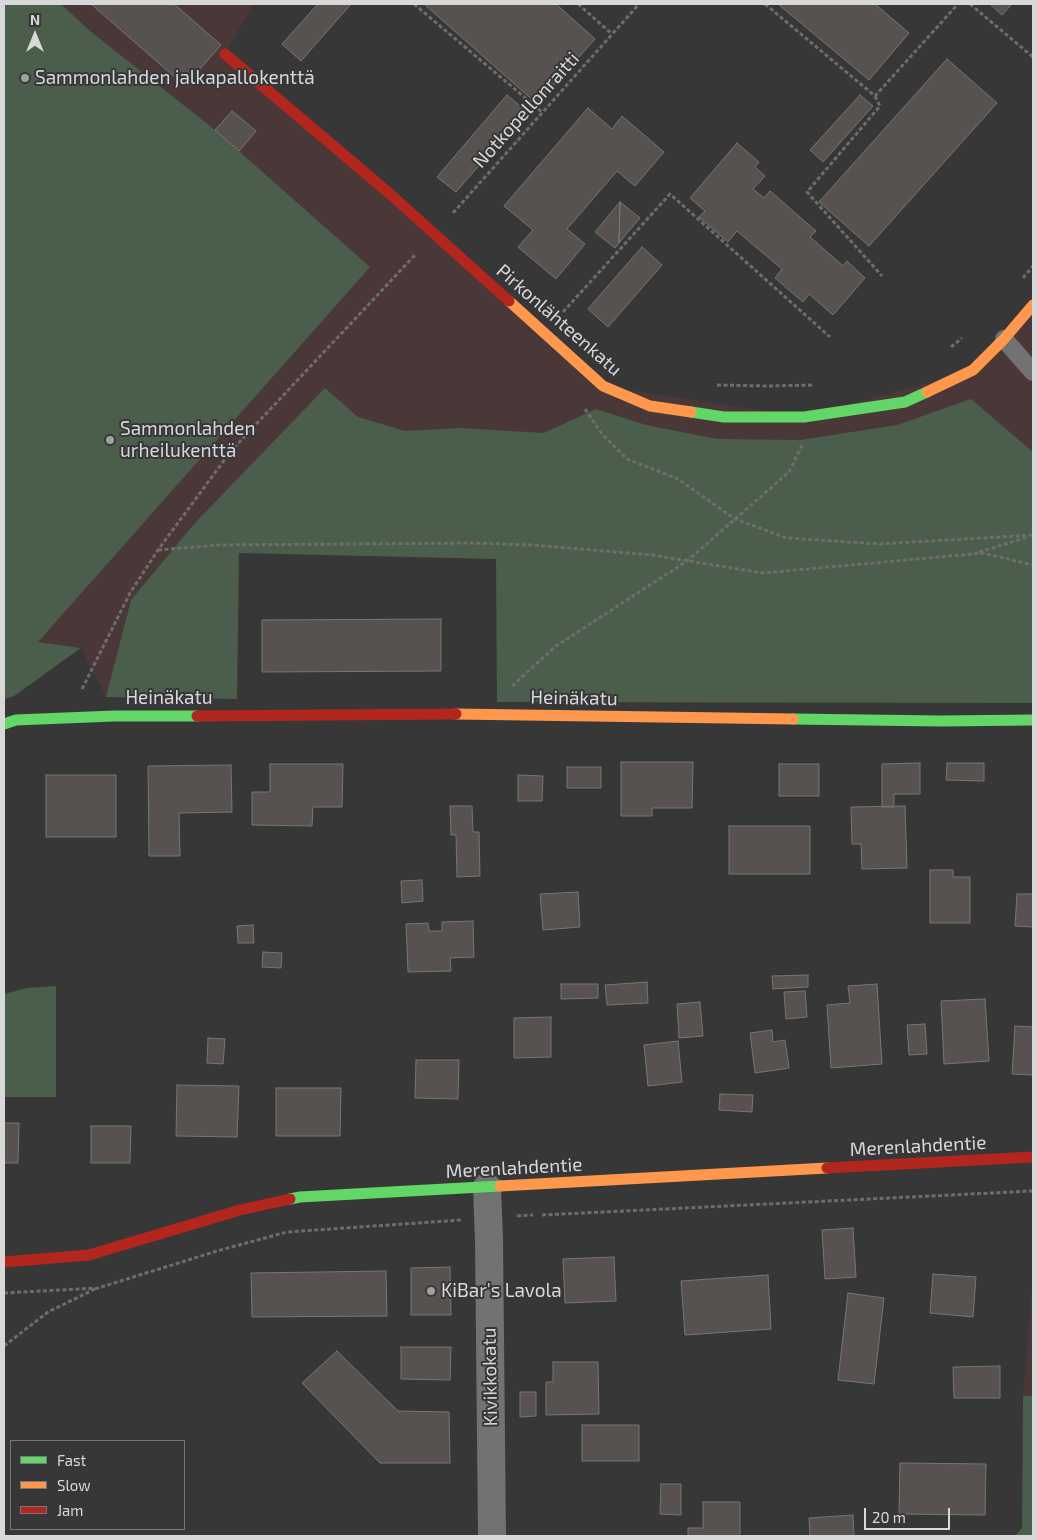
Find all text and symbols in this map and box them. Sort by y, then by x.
north arrow [10,10,60,60]
text: N [30,11,40,28]
street label: Notkopellonraitti [468,47,584,173]
place label: Sammonlahden jalkapallokenttä [35,67,315,89]
marker: Sammonlahden jalkapallokenttä [19,72,31,84]
street label: Pirkonlähteenkatu [492,259,626,381]
place label: Sammonlahden urheilukenttä [120,418,255,462]
marker: Sammonlahden urheilukenttä [104,434,116,446]
street label: Heinäkatu [530,686,618,710]
street label: Heinäkatu [125,687,213,709]
street label: Merenlahdentie [849,1131,987,1161]
street label: Merenlahdentie [445,1153,583,1183]
place label: KiBar's Lavola [441,1280,562,1302]
marker: KiBar's Lavola [425,1285,437,1297]
street label: Kivikkokatu [478,1327,502,1427]
legend [10,1440,185,1530]
text: Fast [57,1451,86,1469]
text: Slow [57,1476,91,1494]
scale bar [867,1498,953,1530]
text: Jam [57,1501,83,1519]
text: 20 m [872,1508,906,1526]

